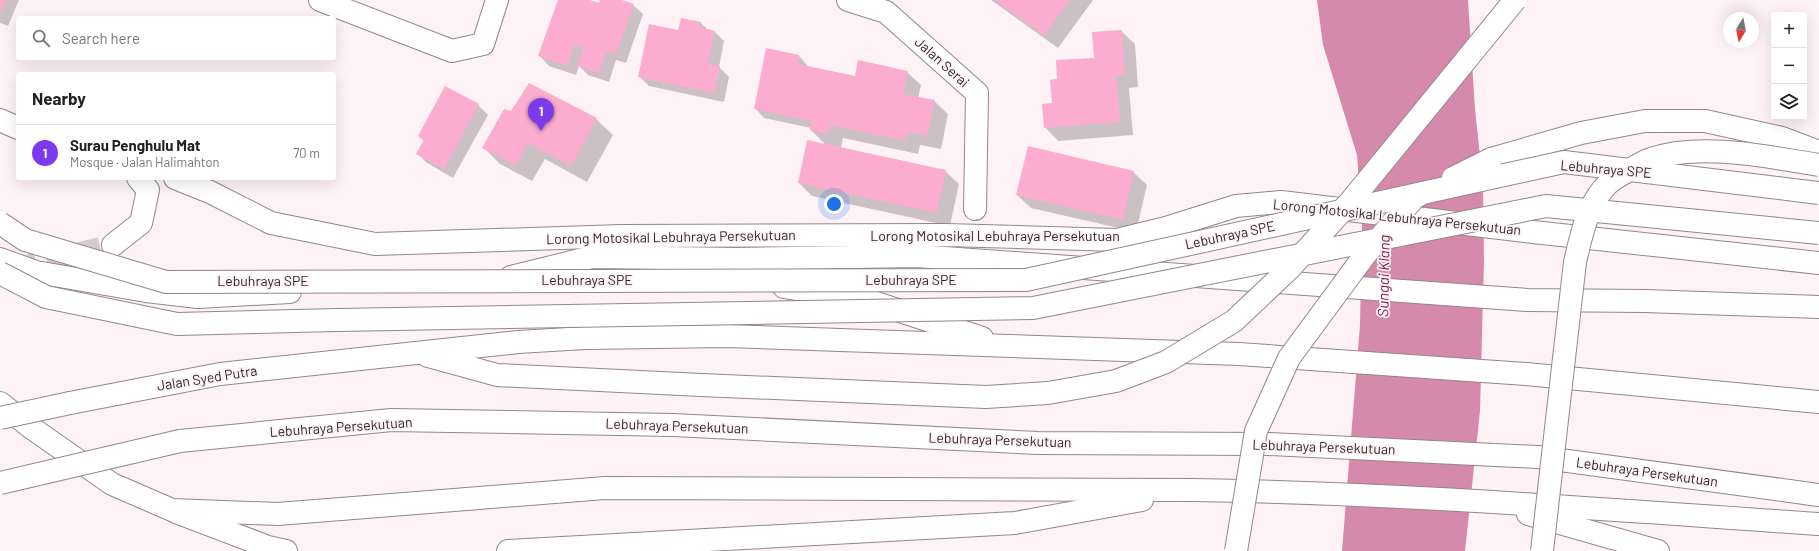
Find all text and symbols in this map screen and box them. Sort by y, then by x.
north arrow [1723,12,1759,48]
map controls [1771,12,1807,120]
button: + [1771,12,1807,48]
search box [16,16,336,60]
icon: search [30,27,52,49]
text: Search here [62,29,140,47]
street label: Jalan Serai [912,33,973,90]
button: − [1771,48,1807,84]
button: layers [1771,84,1807,120]
text: Nearby [32,88,86,108]
pin: 1 [528,98,554,131]
text: Surau Penghulu Mat [70,136,201,154]
text: 1 [43,145,47,161]
text: 70 m [293,145,320,161]
text: Mosque · Jalan Halimahton [70,154,220,170]
street label: Lebuhraya SPE [1560,156,1652,181]
your location [824,194,844,214]
street label: Lorong Motosikal Lebuhraya Persekutuan [1272,195,1522,238]
street label: Lebuhraya SPE [1183,217,1276,252]
street label: Lorong Motosikal Lebuhraya Persekutuan [546,226,796,247]
street label: Lorong Motosikal Lebuhraya Persekutuan [870,227,1120,244]
water label: Sungai Klang [1373,234,1393,317]
street label: Lebuhraya SPE [541,271,633,288]
street label: Lebuhraya SPE [865,271,957,288]
street label: Lebuhraya SPE [217,272,309,289]
street label: Jalan Syed Putra [156,361,258,394]
street label: Lebuhraya Persekutuan [269,413,413,440]
street label: Lebuhraya Persekutuan [605,415,749,436]
street label: Lebuhraya Persekutuan [928,429,1072,450]
street label: Lebuhraya Persekutuan [1252,436,1396,457]
street label: Lebuhraya Persekutuan [1575,453,1719,490]

